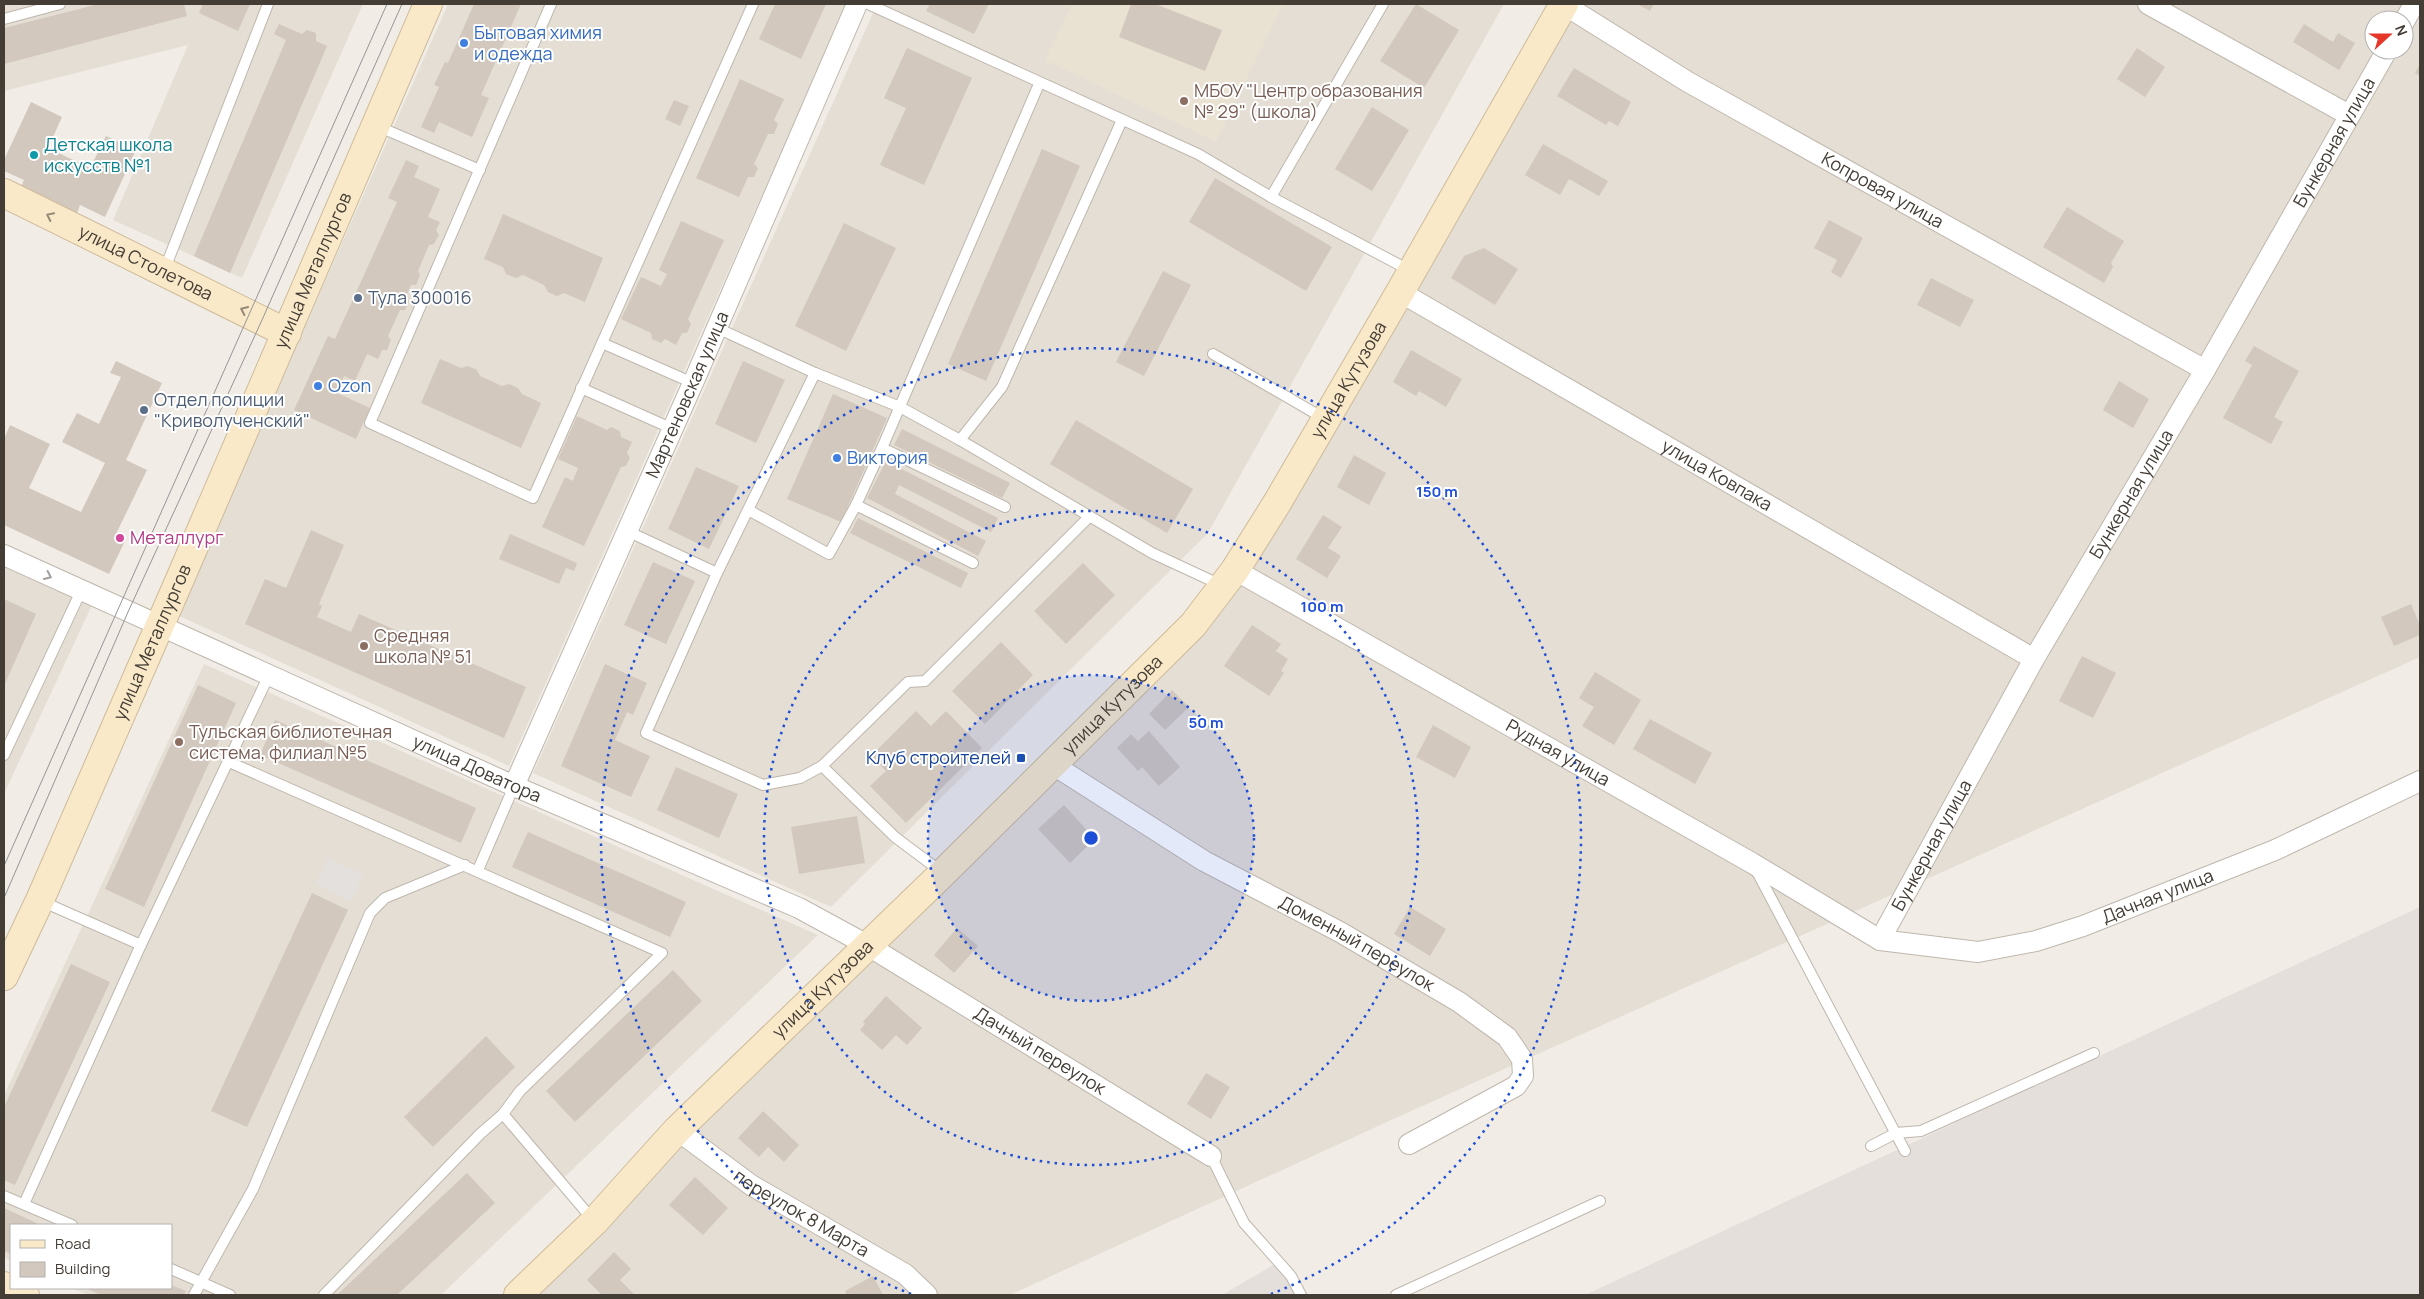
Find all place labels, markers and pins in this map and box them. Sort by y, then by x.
place label: Бытовая химия и одежда [474,20,602,65]
marker: Бытовая химия и одежда [458,37,470,49]
place label: МБОУ "Центр образования № 29" (школа) [1194,78,1423,123]
marker: МБОУ "Центр образования № 29" (школа) [1178,95,1190,107]
place label: Детская школа искусств №1 [44,132,172,177]
marker: Детская школа искусств №1 [28,149,40,161]
place label: Тула 300016 [368,285,472,309]
marker: Тула 300016 [352,292,364,304]
place label: Ozon [328,373,371,397]
marker: Ozon [312,380,324,392]
place label: Отдел полиции "Криволученский" [154,387,310,432]
marker: Отдел полиции "Криволученский" [138,404,150,416]
place label: Виктория [847,445,928,469]
marker: Виктория [831,452,843,464]
place label: Металлург [130,525,224,549]
marker: Металлург [114,532,126,544]
place label: Средняя школа № 51 [374,623,472,668]
marker: Средняя школа № 51 [358,640,370,652]
place label: Тульская библиотечная система, филиал №5 [189,719,392,764]
marker: Тульская библиотечная система, филиал №5 [173,736,185,748]
place label: Клуб строителей [866,745,1011,769]
marker: Клуб строителей [1015,752,1027,764]
centre of rings [1082,829,1100,847]

